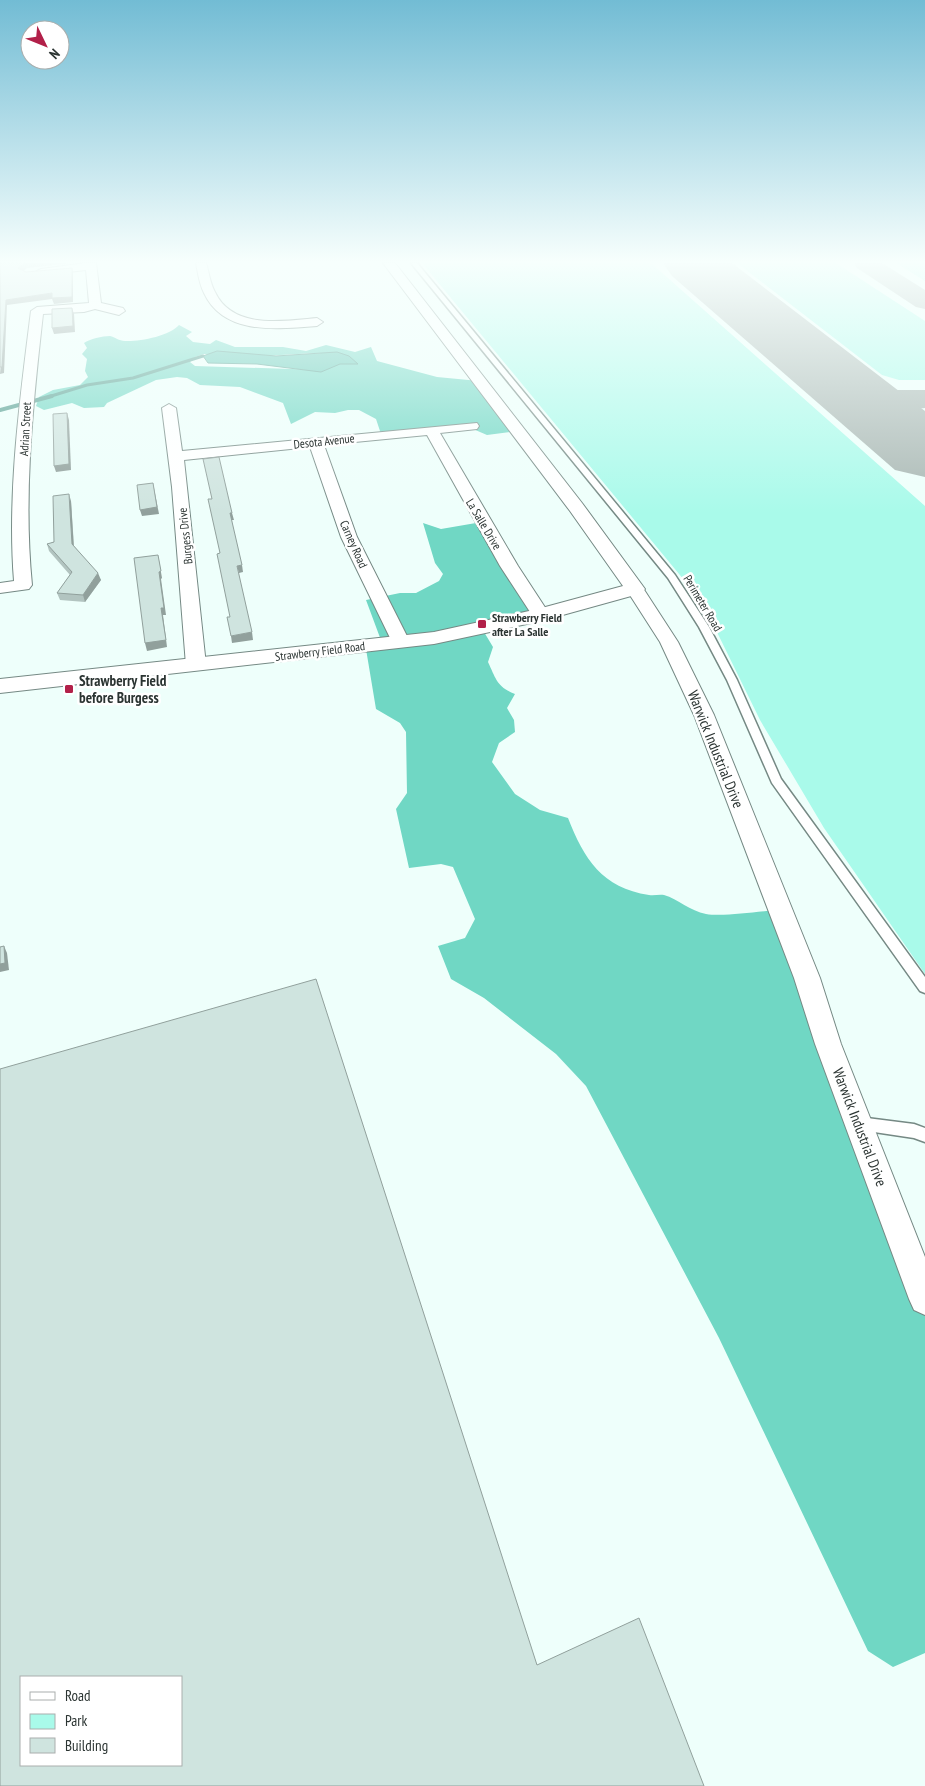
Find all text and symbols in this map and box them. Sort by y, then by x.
north arrow [20,20,70,70]
text: N [45,45,64,63]
street label: Adrian Street [16,401,34,456]
street label: Desota Avenue [293,430,355,452]
street label: La Salle Drive [463,496,505,552]
street label: Burgess Drive [175,507,195,565]
street label: Carney Road [337,518,371,570]
street label: Perimeter Road [680,572,726,634]
place label: Strawberry Field after La Salle [492,610,562,639]
marker: Strawberry Field after La Salle [476,618,488,630]
street label: Strawberry Field Road [274,638,366,664]
place label: Strawberry Field before Burgess [79,671,167,707]
marker: Strawberry Field before Burgess [63,683,75,695]
street label: Warwick Industrial Drive [684,687,748,811]
street label: Warwick Industrial Drive [829,1065,891,1189]
legend [20,1676,182,1766]
text: Road [65,1686,91,1705]
text: Park [65,1711,87,1730]
text: Building [65,1736,108,1755]

